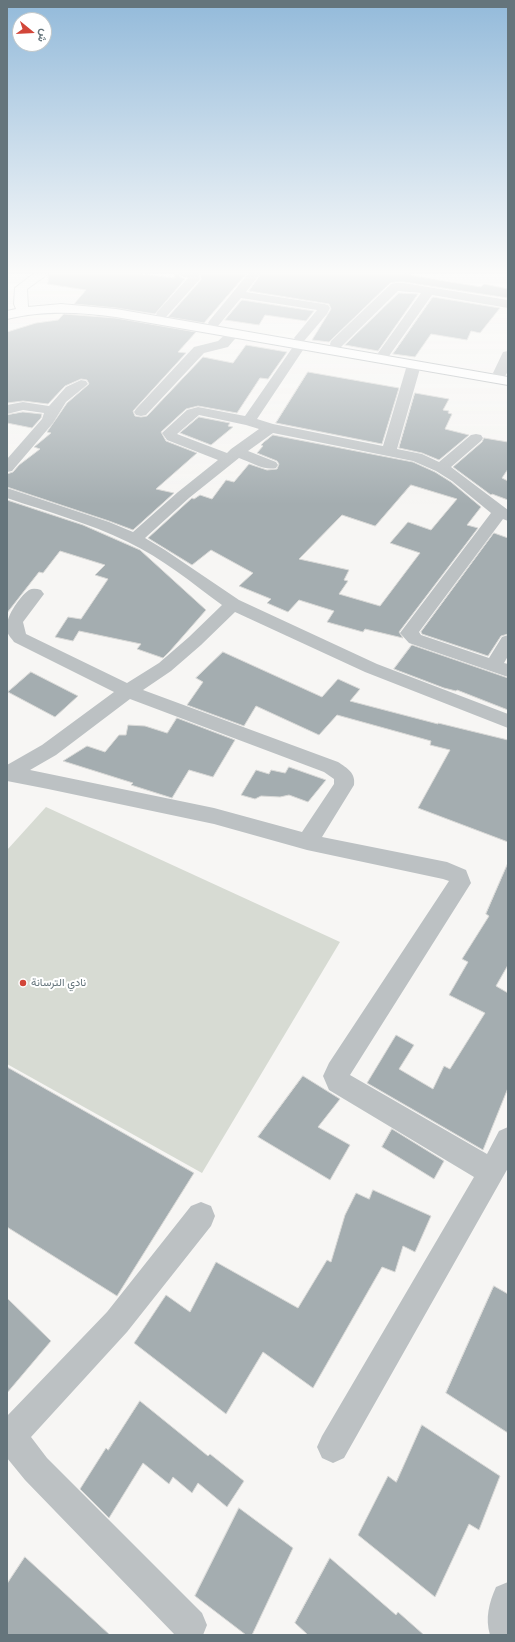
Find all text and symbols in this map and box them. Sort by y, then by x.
north arrow [12,12,52,52]
text: ش [35,27,51,44]
place label: نادي الترسانة [31,976,86,990]
marker: نادي الترسانة [18,978,28,988]

